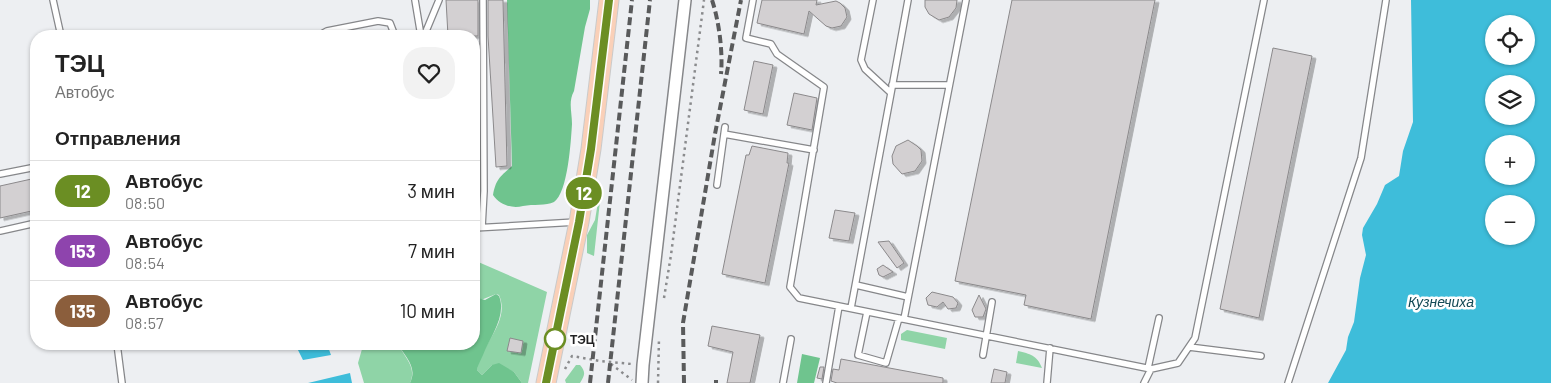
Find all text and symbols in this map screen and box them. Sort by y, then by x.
map controls [1485,15,1535,245]
button: locate [1485,15,1535,65]
button: heart [403,47,455,99]
text: ТЭЦ [55,48,104,77]
button: layers [1485,75,1535,125]
text: Автобус [55,82,115,101]
text: Отправления [55,126,181,149]
button: + [1485,135,1535,185]
text: Автобус [125,169,203,192]
line badge: 12 [562,177,606,209]
text: 3 мин [407,179,455,202]
text: 12 [74,180,91,202]
text: 12 [576,182,592,204]
text: 08:50 [125,193,165,212]
button: − [1485,195,1535,245]
text: Автобус [125,229,203,252]
text: 7 мин [408,239,455,262]
text: 153 [70,240,95,262]
text: 08:54 [125,253,165,272]
text: Автобус [125,289,203,312]
water label: Кузнечиха [1408,293,1474,310]
text: 10 мин [400,299,455,322]
text: 135 [70,300,95,322]
text: 08:57 [125,313,164,332]
marker: ТЭЦ [544,328,566,350]
place label: ТЭЦ [570,332,595,347]

